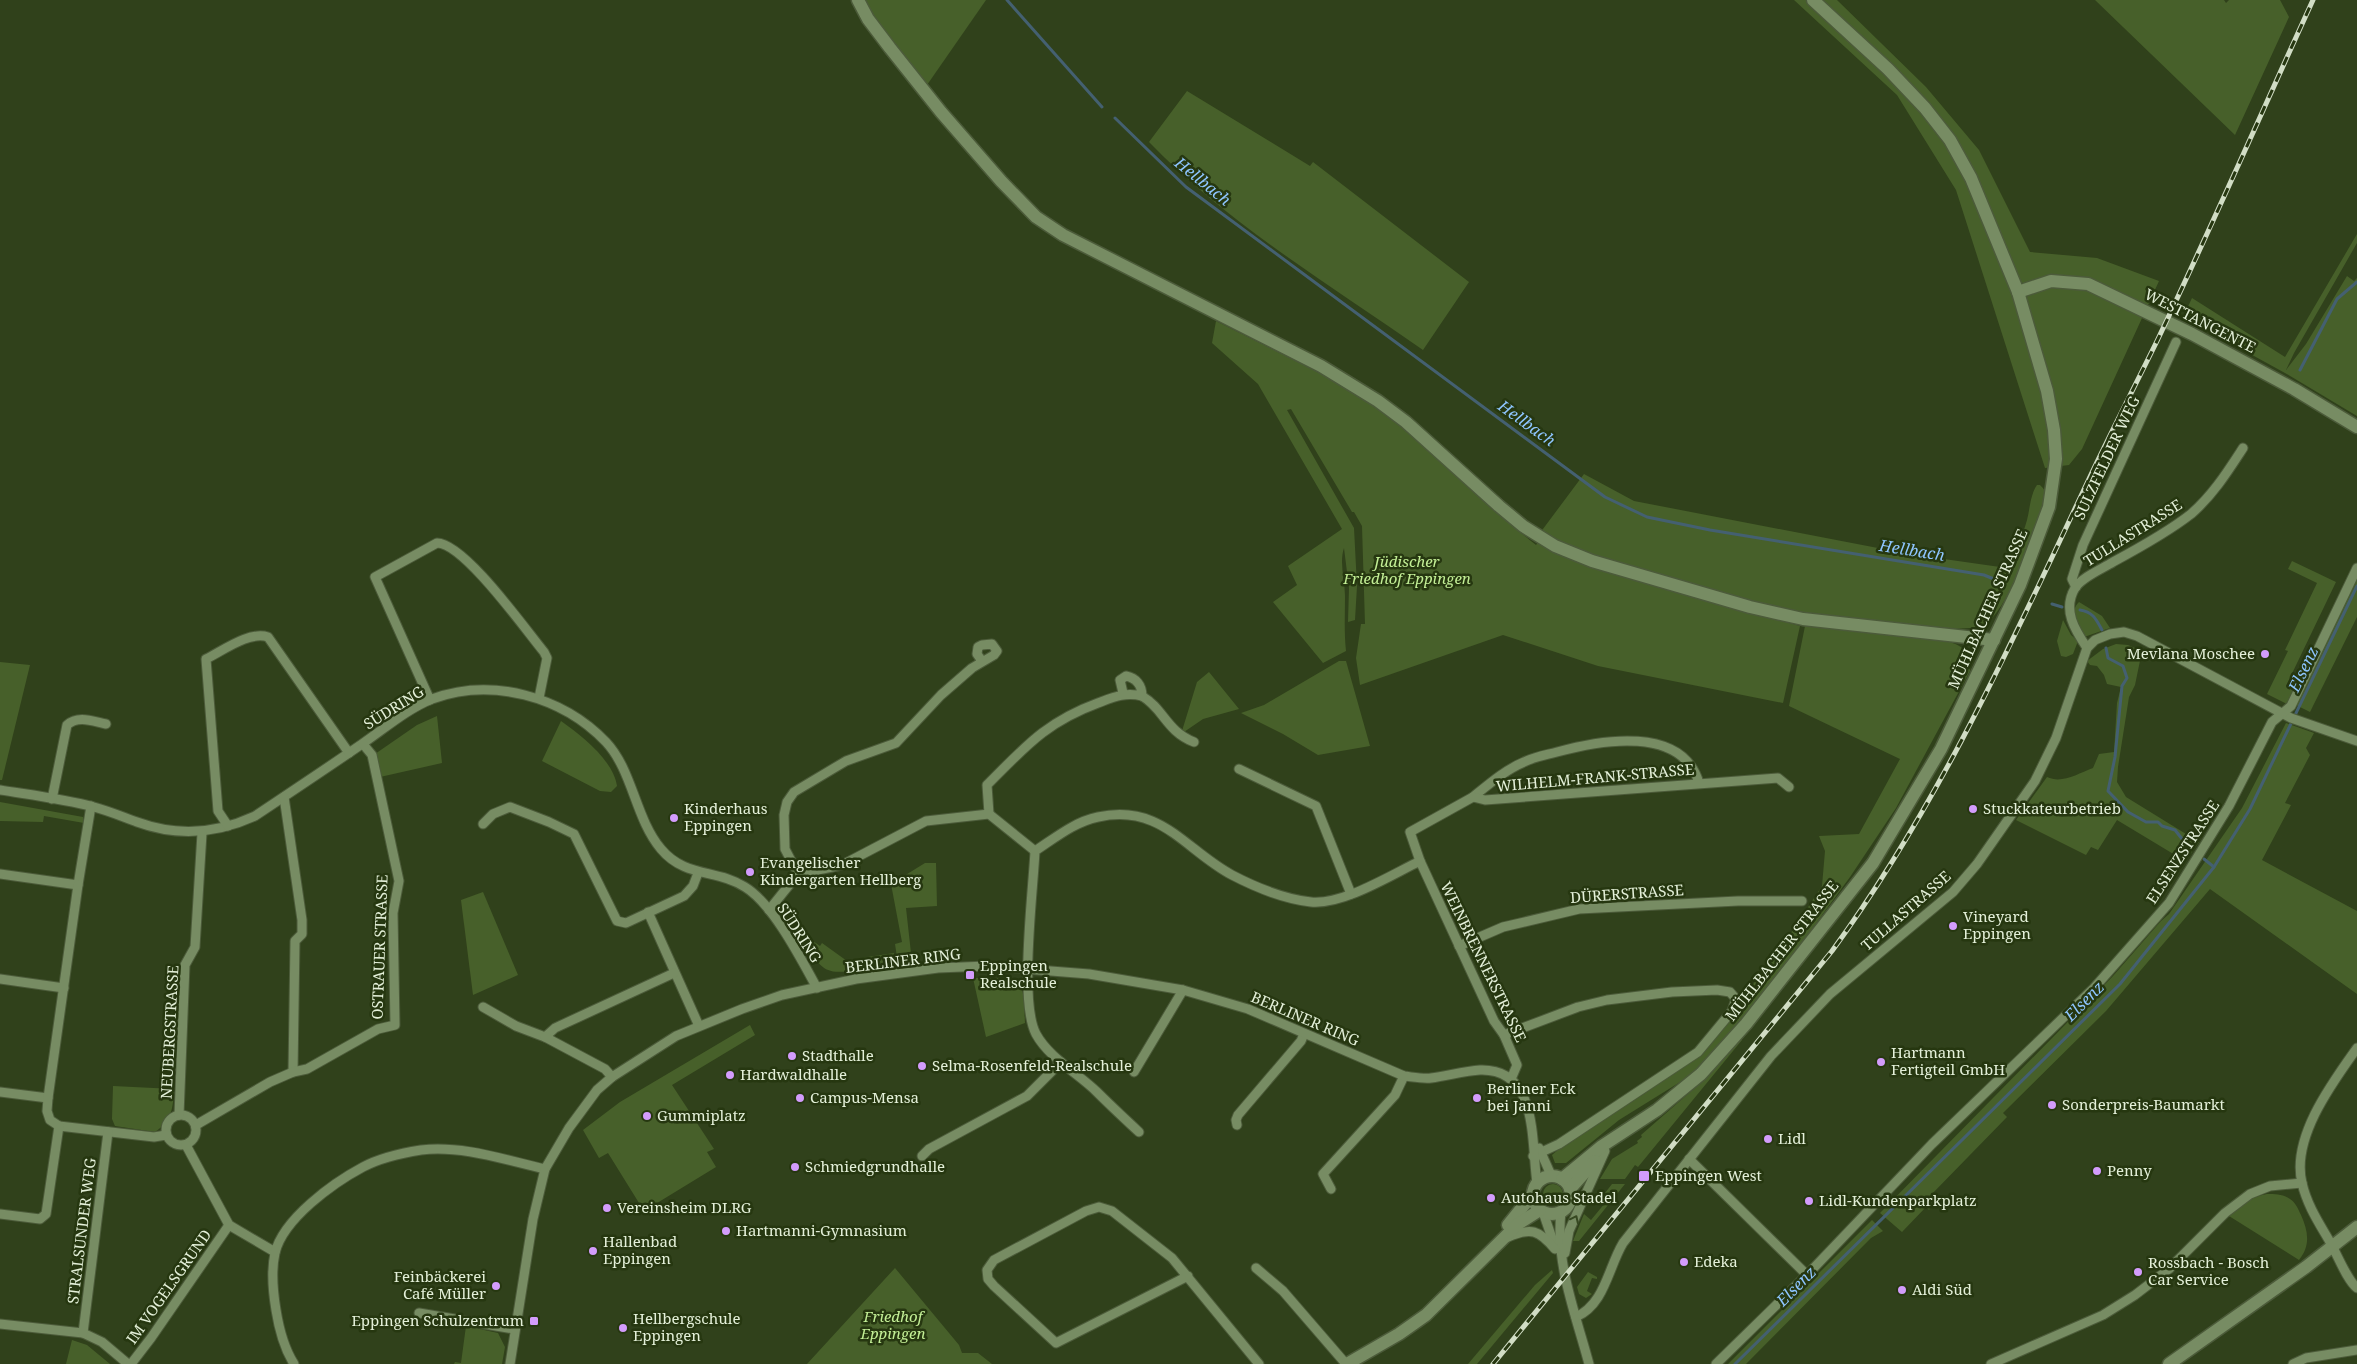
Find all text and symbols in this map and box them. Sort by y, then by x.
water label: Hellbach [1170,151,1236,211]
street label: WESTTANGENTE [2141,283,2260,357]
street label: SULZFELDER WEG [2069,392,2144,523]
water label: Hellbach [1493,394,1560,452]
street label: TULLASTRASSE [2080,494,2185,570]
street label: MÜHLBACHER STRASSE [1943,525,2031,692]
water label: Hellbach [1877,534,1947,566]
park label: Jüdischer Friedhof Eppingen [1342,551,1471,588]
place label: Mevlana Moschee [2127,643,2255,663]
water label: Elsenz [2282,643,2323,696]
marker: Mevlana Moschee [2259,648,2271,660]
street label: SÜDRING [360,681,428,733]
street label: WILHELM-FRANK-STRASSE [1495,758,1695,796]
street label: ELSENZSTRASSE [2141,796,2223,907]
place label: Kinderhaus Eppingen [684,798,768,835]
place label: Stuckkateurbetrieb [1983,798,2121,818]
marker: Stuckkateurbetrieb [1967,803,1979,815]
marker: Kinderhaus Eppingen [668,812,680,824]
place label: Evangelischer Kindergarten Hellberg [760,852,921,889]
marker: Evangelischer Kindergarten Hellberg [744,866,756,878]
street label: TULLASTRASSE [1856,866,1954,955]
street label: OSTRAUER STRASSE [366,874,392,1020]
street label: MÜHLBACHER STRASSE [1720,876,1842,1025]
street label: WEINBRENNERSTRASSE [1436,878,1532,1045]
street label: DÜRERSTRASSE [1569,879,1684,907]
street label: SÜDRING [773,899,827,966]
place label: Vineyard Eppingen [1963,906,2031,943]
marker: Vineyard Eppingen [1947,920,1959,932]
street label: BERLINER RING [844,943,962,977]
place label: Eppingen Realschule [980,955,1057,992]
street label: NEUBERGSTRASSE [156,964,182,1099]
marker: Eppingen Realschule [964,969,976,981]
water label: Elsenz [2059,976,2109,1026]
street label: BERLINER RING [1248,986,1363,1050]
place label: Hartmann Fertigteil GmbH [1891,1042,2005,1079]
place label: Stadthalle [802,1045,874,1065]
marker: Stadthalle [786,1050,798,1062]
place label: Selma-Rosenfeld-Realschule [932,1055,1132,1075]
marker: Hartmann Fertigteil GmbH [1875,1056,1887,1068]
marker: Selma-Rosenfeld-Realschule [916,1060,928,1072]
place label: Hardwaldhalle [740,1064,847,1084]
marker: Hardwaldhalle [724,1069,736,1081]
place label: Berliner Eck bei Janni [1487,1078,1576,1115]
place label: Campus-Mensa [810,1087,919,1107]
marker: Campus-Mensa [794,1092,806,1104]
marker: Berliner Eck bei Janni [1471,1092,1483,1104]
place label: Sonderpreis-Baumarkt [2062,1094,2225,1114]
marker: Sonderpreis-Baumarkt [2046,1099,2058,1111]
place label: Gummiplatz [657,1105,746,1125]
marker: Gummiplatz [641,1110,653,1122]
place label: Lidl [1778,1128,1806,1148]
marker: Lidl [1762,1133,1774,1145]
street label: STRALSUNDER WEG [62,1156,100,1305]
place label: Schmiedgrundhalle [805,1156,945,1176]
place label: Penny [2107,1160,2152,1180]
marker: Schmiedgrundhalle [789,1161,801,1173]
place label: Eppingen West [1655,1165,1762,1185]
marker: Penny [2091,1165,2103,1177]
marker: Eppingen West [1637,1169,1651,1183]
place label: Autohaus Stadel [1501,1187,1617,1207]
place label: Lidl-Kundenparkplatz [1819,1190,1977,1210]
marker: Autohaus Stadel [1485,1192,1497,1204]
marker: Lidl-Kundenparkplatz [1803,1195,1815,1207]
place label: Vereinsheim DLRG [617,1197,752,1217]
marker: Vereinsheim DLRG [601,1202,613,1214]
one-way arrow [1569,1215,1579,1224]
place label: Hartmanni-Gymnasium [736,1220,907,1240]
street label: IM VOGELSGRUND [121,1225,215,1348]
marker: Hartmanni-Gymnasium [720,1225,732,1237]
place label: Hallenbad Eppingen [603,1231,677,1268]
marker: Hallenbad Eppingen [587,1245,599,1257]
place label: Edeka [1694,1251,1738,1271]
place label: Rossbach - Bosch Car Service [2148,1252,2270,1289]
marker: Edeka [1678,1256,1690,1268]
water label: Elsenz [1771,1261,1821,1311]
place label: Feinbäckerei Café Müller [394,1266,486,1303]
marker: Rossbach - Bosch Car Service [2132,1266,2144,1278]
place label: Aldi Süd [1912,1279,1972,1299]
marker: Feinbäckerei Café Müller [490,1280,502,1292]
marker: Aldi Süd [1896,1284,1908,1296]
park label: Friedhof Eppingen [860,1306,926,1343]
place label: Hellbergschule Eppingen [633,1308,740,1345]
place label: Eppingen Schulzentrum [351,1310,524,1330]
marker: Eppingen Schulzentrum [528,1315,540,1327]
marker: Hellbergschule Eppingen [617,1322,629,1334]

